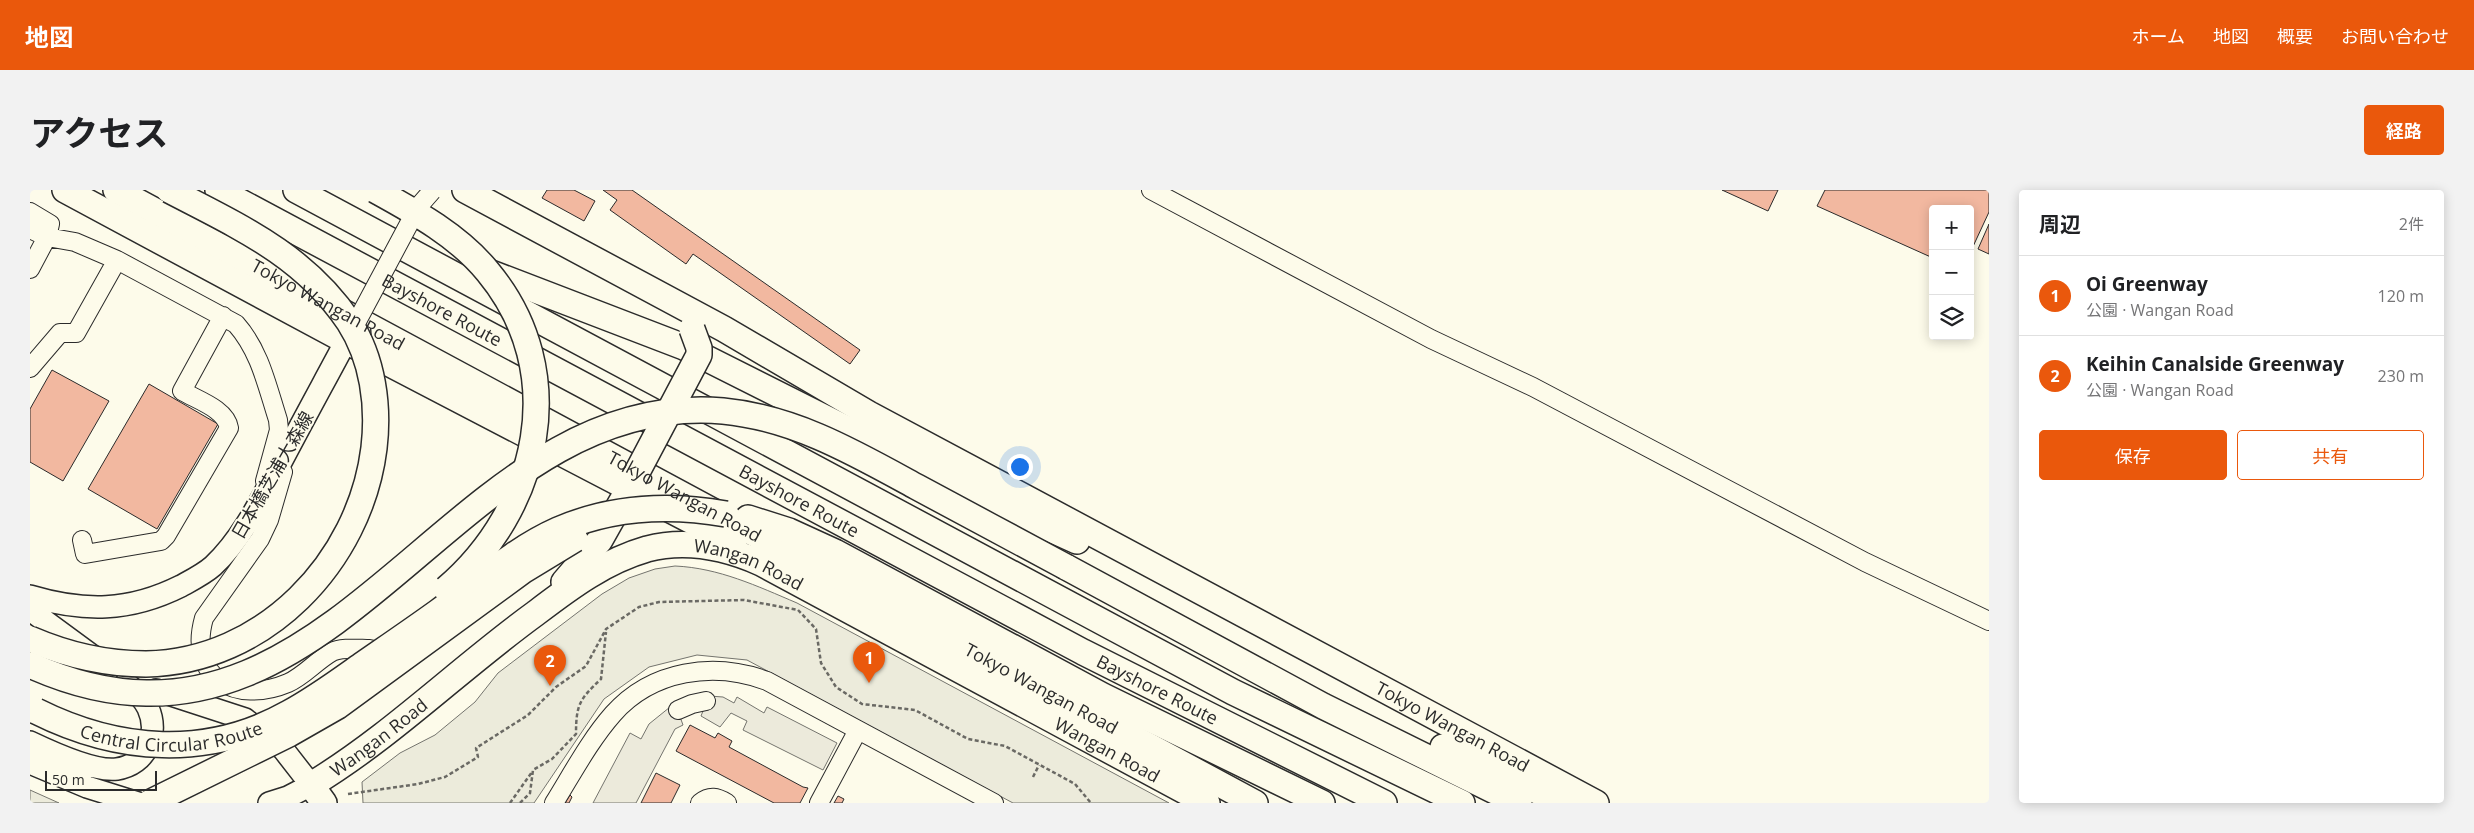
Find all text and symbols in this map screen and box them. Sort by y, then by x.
text: 地図 [25,20,73,53]
text: ホーム [2132,24,2185,48]
text: 地図 [2213,24,2249,48]
text: 概要 [2277,24,2313,48]
text: お問い合わせ [2341,24,2449,48]
button: 経路 [2364,105,2444,155]
text: アクセス [30,109,168,156]
map controls [1929,205,1974,340]
button: + [1929,205,1974,250]
text: 周辺 [2039,210,2081,238]
text: 2件 [2399,213,2424,235]
button: − [1929,250,1974,295]
street label: Tokyo Wangan Road [247,253,409,355]
street label: Bayshore Route [378,268,506,352]
text: Oi Greenway [2086,271,2208,297]
text: 1 [2050,285,2060,307]
text: 120 m [2378,285,2424,307]
button: layers [1929,295,1974,340]
text: 公園 · Wangan Road [2086,299,2234,321]
text: Keihin Canalside Greenway [2086,351,2344,377]
text: 2 [2050,365,2060,387]
text: 230 m [2378,365,2424,387]
text: 公園 · Wangan Road [2086,379,2234,401]
street label: 日本橋芝浦大森線 [226,407,318,543]
button: 保存 [2039,430,2227,480]
button: 共有 [2237,430,2424,480]
street label: Tokyo Wangan Road [604,445,766,547]
your location [1007,454,1033,480]
street label: Bayshore Route [735,459,864,542]
street label: Wangan Road [693,533,808,596]
street label: Tokyo Wangan Road [961,637,1122,739]
pin: 1 [853,642,885,683]
pin: 2 [534,645,566,686]
street label: Bayshore Route [1093,649,1222,730]
street label: Tokyo Wangan Road [1372,675,1534,777]
street label: Wangan Road [325,693,432,782]
street label: Wangan Road [1051,711,1164,788]
street label: Central Circular Route [77,715,266,757]
scale bar [45,768,158,791]
text: 50 m [52,770,85,789]

